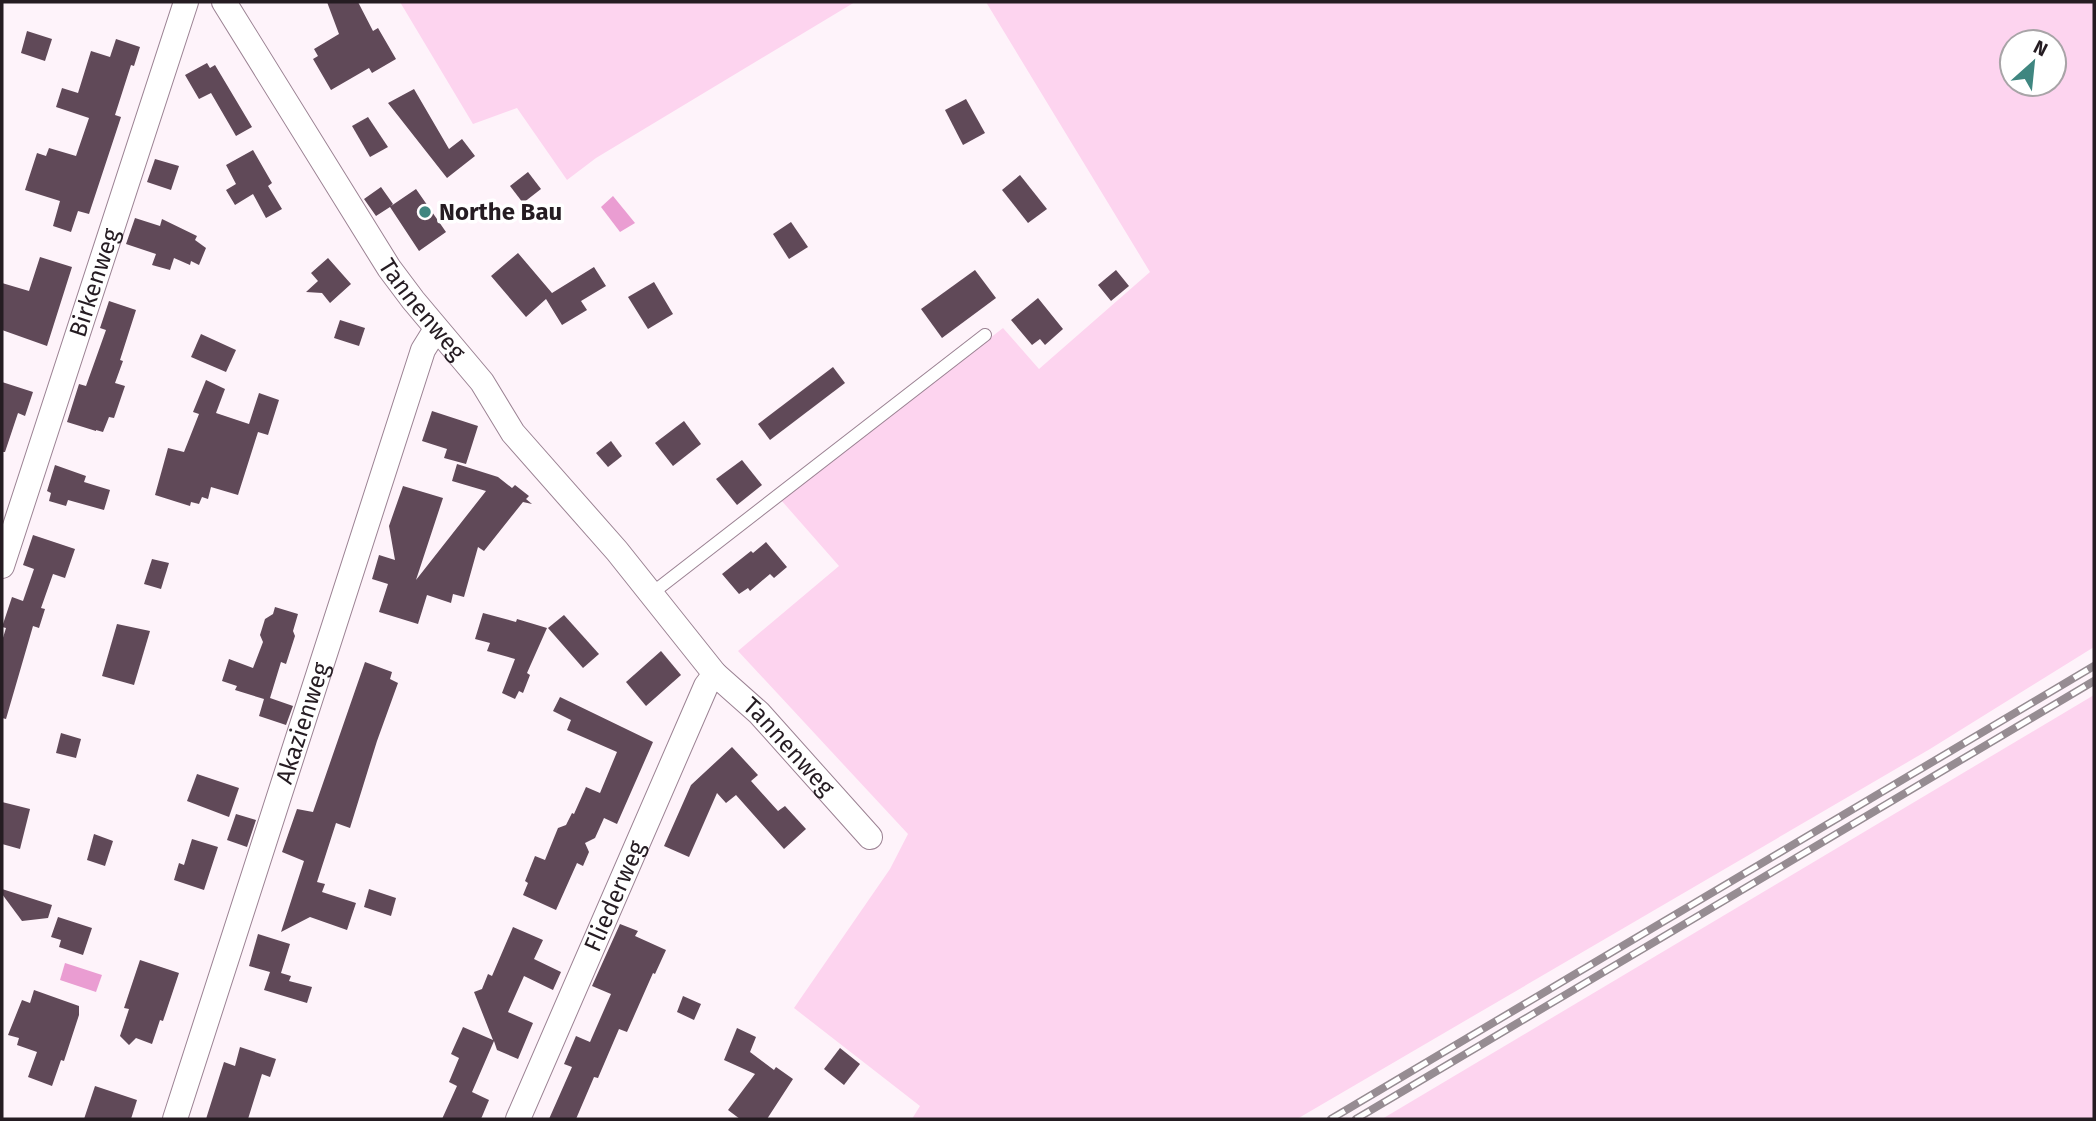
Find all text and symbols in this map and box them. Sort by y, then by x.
north arrow [1998,28,2068,98]
text: N [2030,35,2051,61]
place label: Northe Bau [439,198,562,226]
marker: Northe Bau [417,204,433,220]
street label: Birkenweg [64,224,125,341]
street label: Tannenweg [373,254,472,366]
street label: Akazienweg [270,658,336,787]
street label: Tannenweg [737,692,840,802]
street label: Fliederweg [578,836,651,956]

